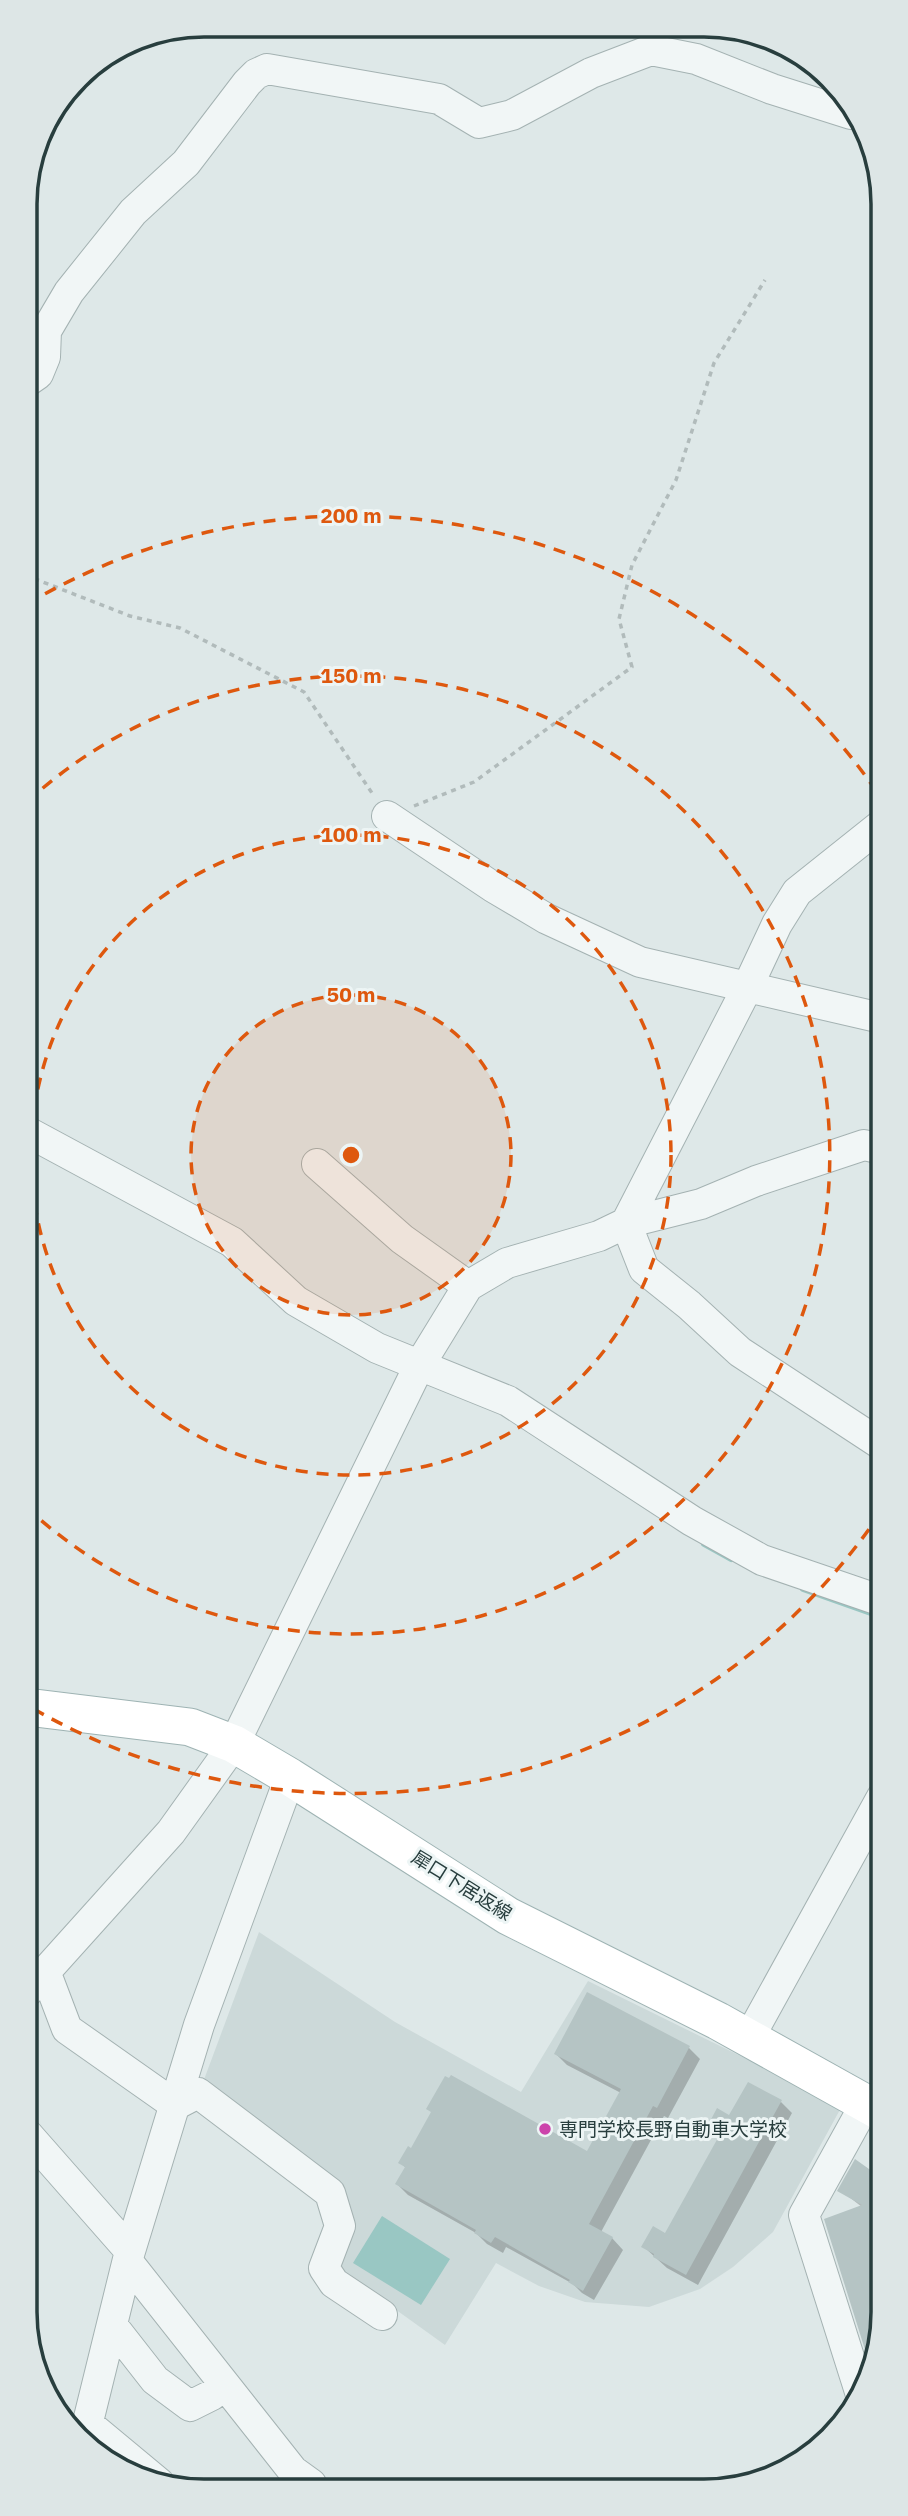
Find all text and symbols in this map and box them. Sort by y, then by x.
text: 200 m [320,501,382,529]
text: 150 m [320,661,382,689]
text: 100 m [320,820,382,848]
text: 50 m [327,980,375,1008]
centre of rings [339,1143,363,1167]
street label: 犀口下居返線 [407,1845,517,1925]
place label: 専門学校長野自動車大学校 [559,2117,787,2141]
marker: 専門学校長野自動車大学校 [537,2121,553,2137]

